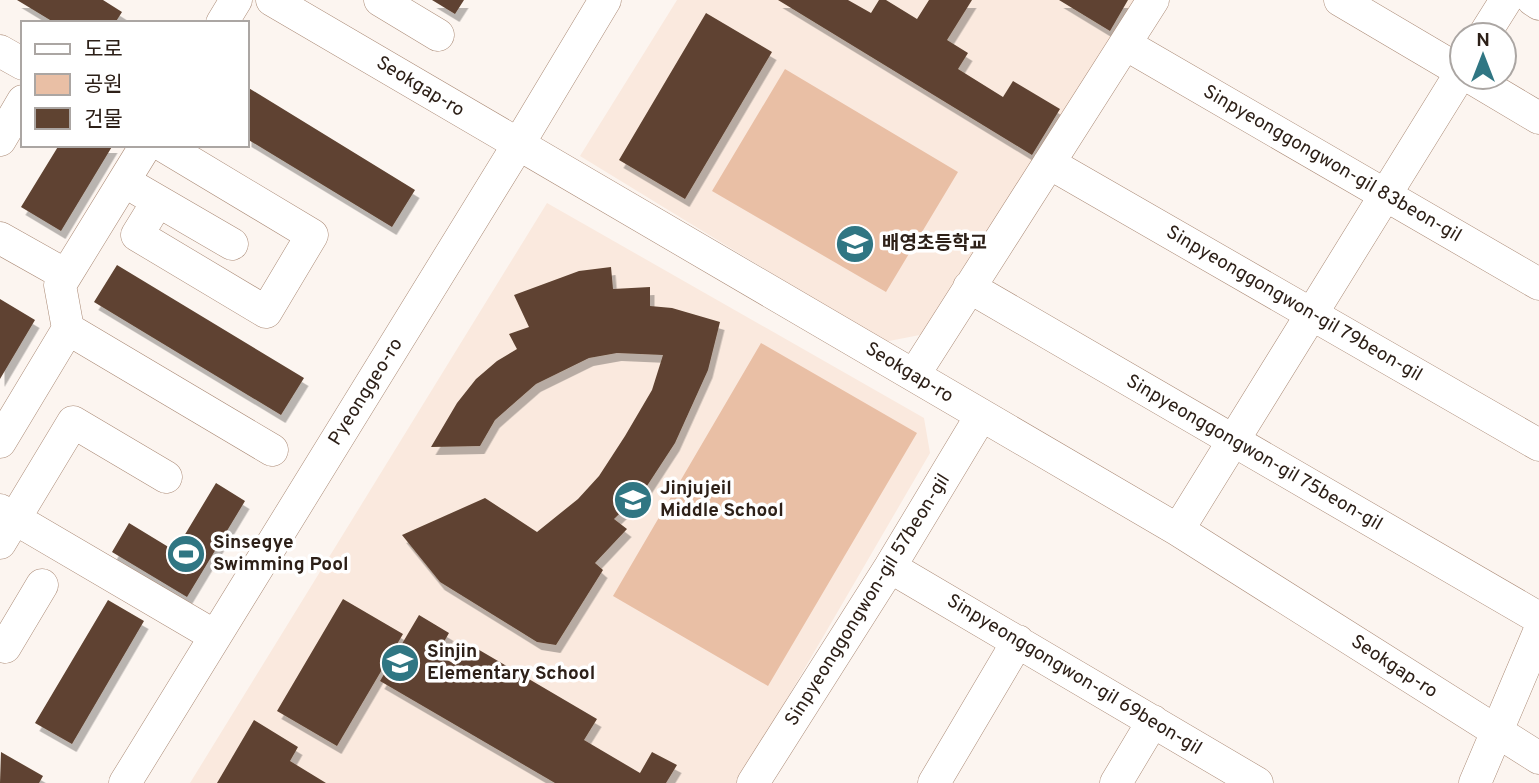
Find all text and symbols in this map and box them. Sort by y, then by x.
legend [21,21,248,147]
north arrow [1448,21,1518,91]
text: N [1476,29,1490,53]
text: 도로 [84,37,123,64]
street label: Seokgap-ro [372,51,468,123]
text: 공원 [84,72,123,99]
street label: Sinpyeonggongwon-gil 83beon-gil [1198,80,1466,248]
text: 건물 [84,107,123,134]
street label: Sinpyeonggongwon-gil 79beon-gil [1162,221,1426,387]
school or university icon: 배영초등학교 [834,223,876,265]
place label: 배영초등학교 [882,232,987,256]
street label: Pyeonggeo-ro [323,334,409,450]
street label: Seokgap-ro [861,337,957,409]
street label: Sinpyeonggongwon-gil 75beon-gil [1121,370,1387,536]
street label: Sinpyeonggongwon-gil 57beon-gil [780,469,956,731]
place label: Jinjujeil Middle School [660,477,784,523]
school or university icon: Jinjujeil Middle School [612,479,654,521]
place label: Sinsegye Swimming Pool [213,531,349,577]
sports icon: Sinsegye Swimming Pool [165,533,207,575]
street label: Sinpyeonggongwon-gil 69beon-gil [942,589,1206,761]
street label: Seokgap-ro [1346,630,1442,704]
place label: Sinjin Elementary School [427,640,595,686]
school or university icon: Sinjin Elementary School [379,642,421,684]

